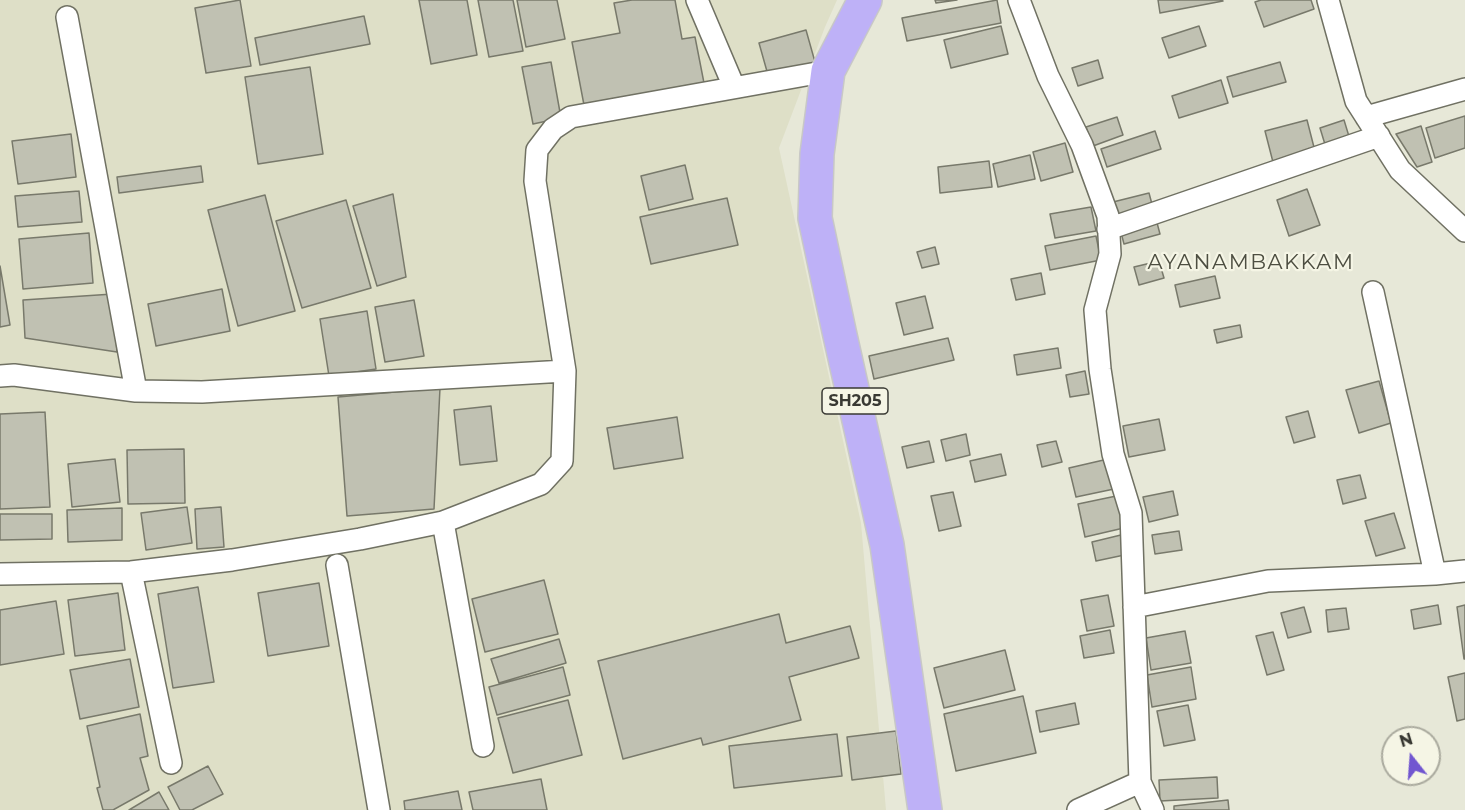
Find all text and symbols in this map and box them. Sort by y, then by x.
district label: AYANAMBAKKAM [1148,250,1354,276]
road number: SH205 [822,388,888,414]
north arrow [1381,726,1441,786]
text: N [1397,729,1415,751]

